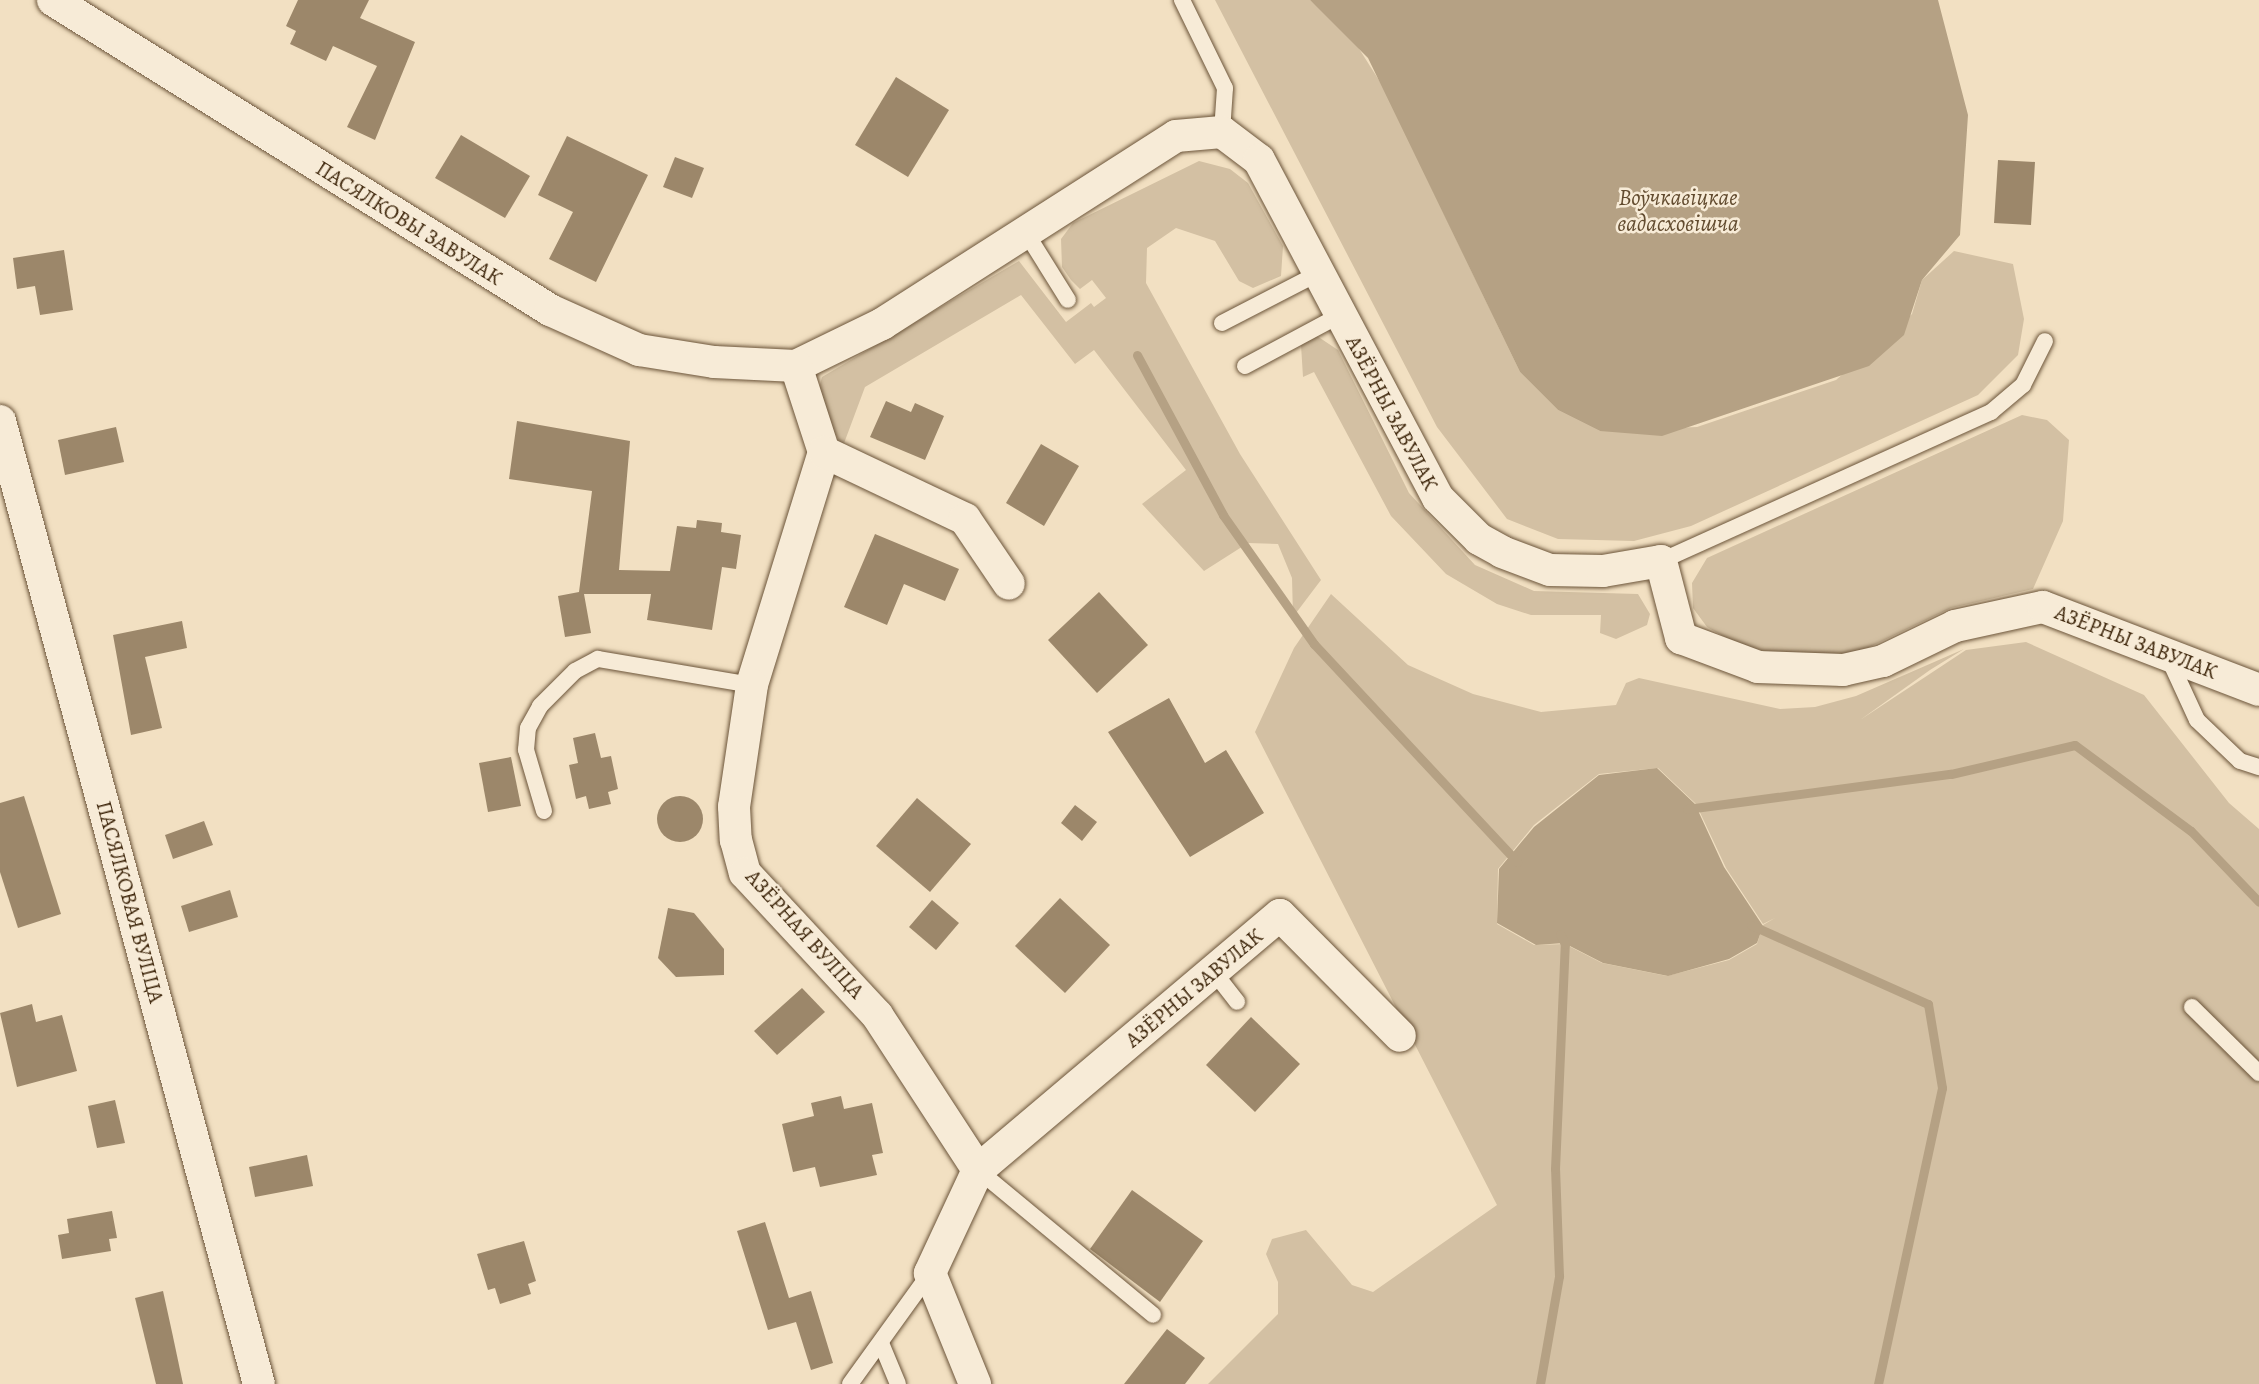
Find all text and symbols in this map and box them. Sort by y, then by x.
street label: ПАСЯЛКОВЫ ЗАВУЛАК [311,155,507,291]
water label: Воўчкавіцкае вадасховішча [1617,184,1739,238]
street label: АЗЁРНЫ ЗАВУЛАК [1341,331,1443,495]
street label: АЗЁРНЫ ЗАВУЛАК [2052,600,2220,684]
street label: ПАСЯЛКОВАЯ ВУЛІЦА [91,798,169,1006]
street label: АЗЁРНАЯ ВУЛІЦА [741,864,869,1004]
street label: АЗЁРНЫ ЗАВУЛАК [1120,923,1268,1053]

